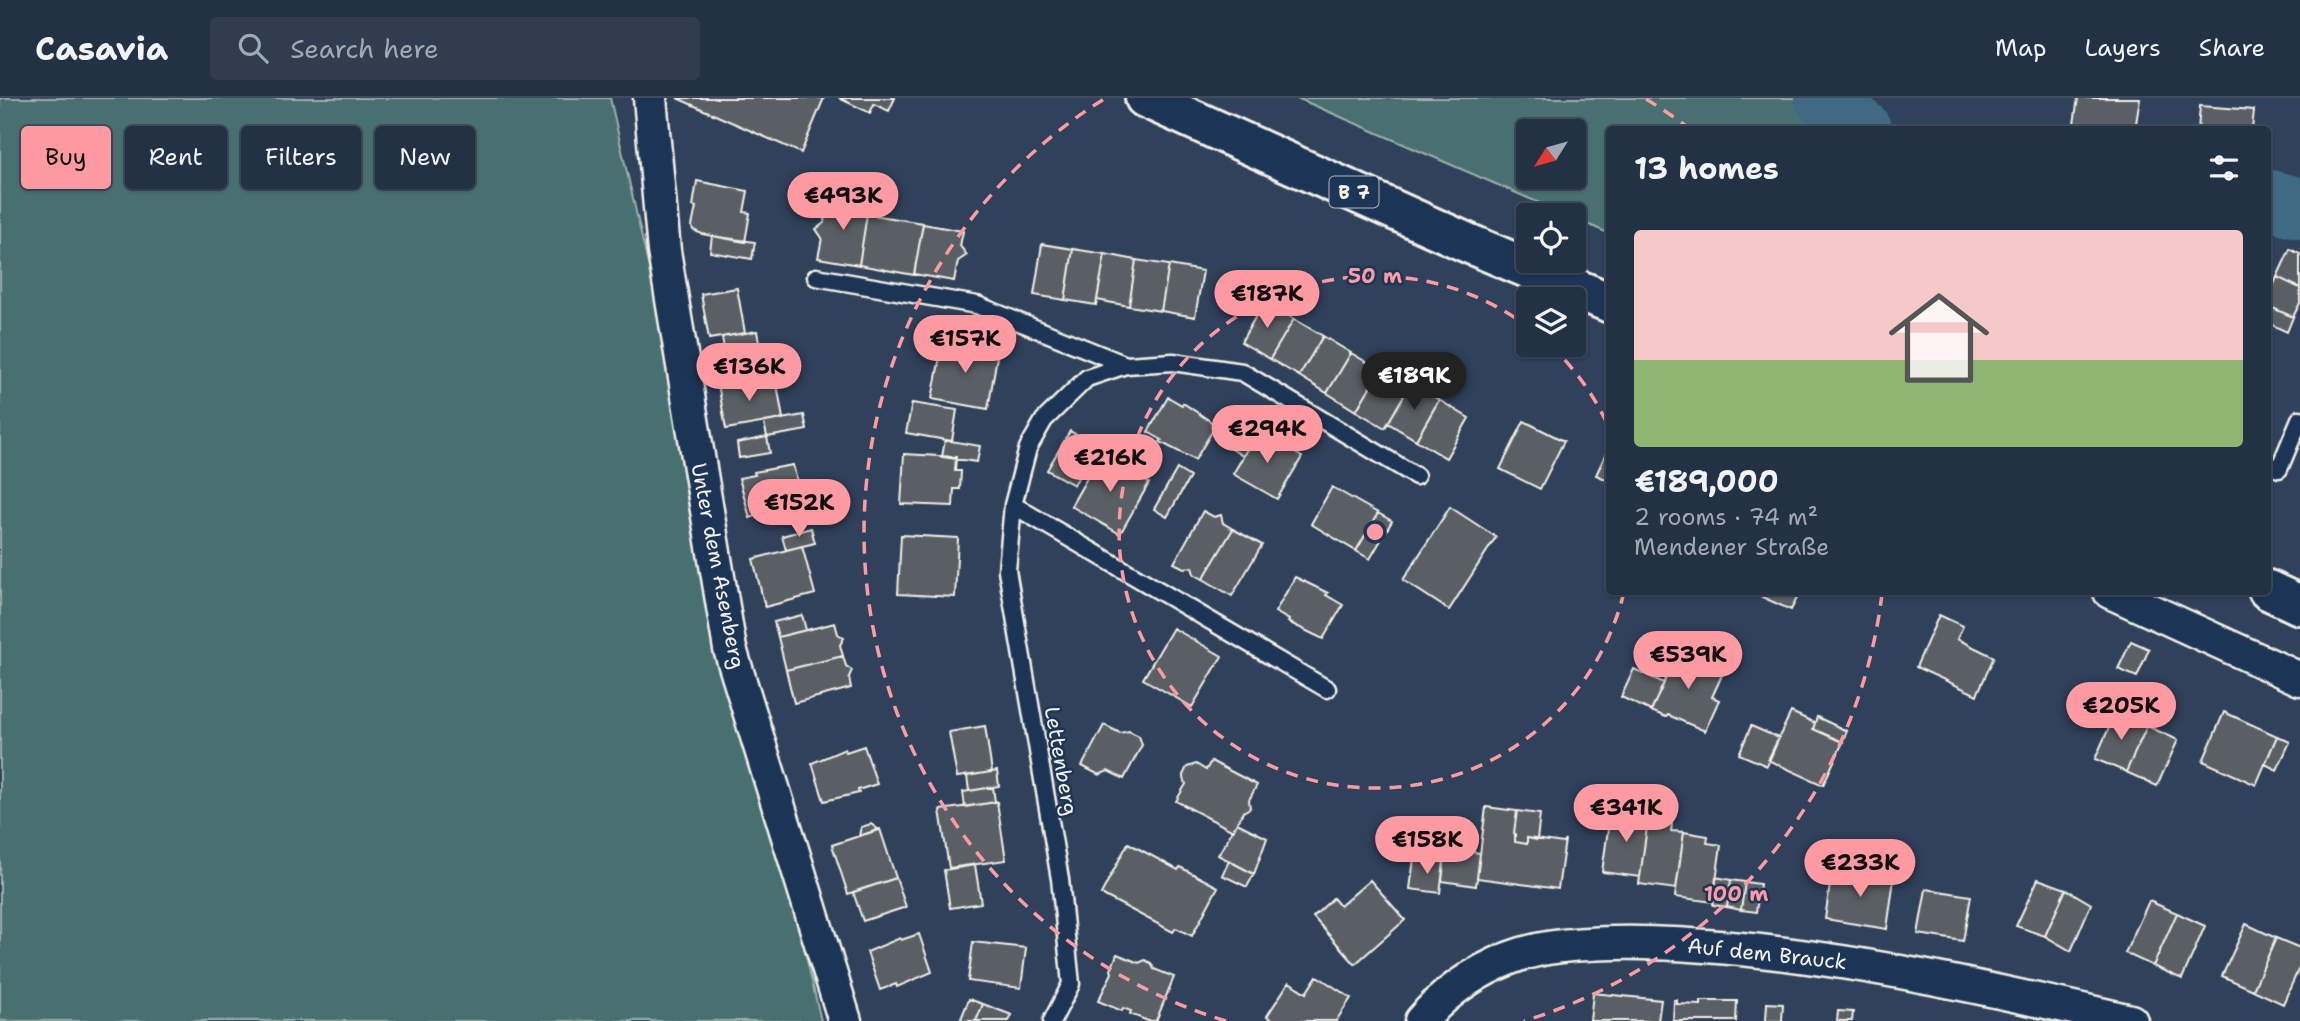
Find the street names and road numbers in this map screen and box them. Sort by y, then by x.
road number: B 7 [1330,176,1378,208]
street label: Unter dem Asenberg [684,461,752,671]
street label: Lettenberg [1038,704,1084,818]
street label: Auf dem Brauck [1686,932,1848,976]

